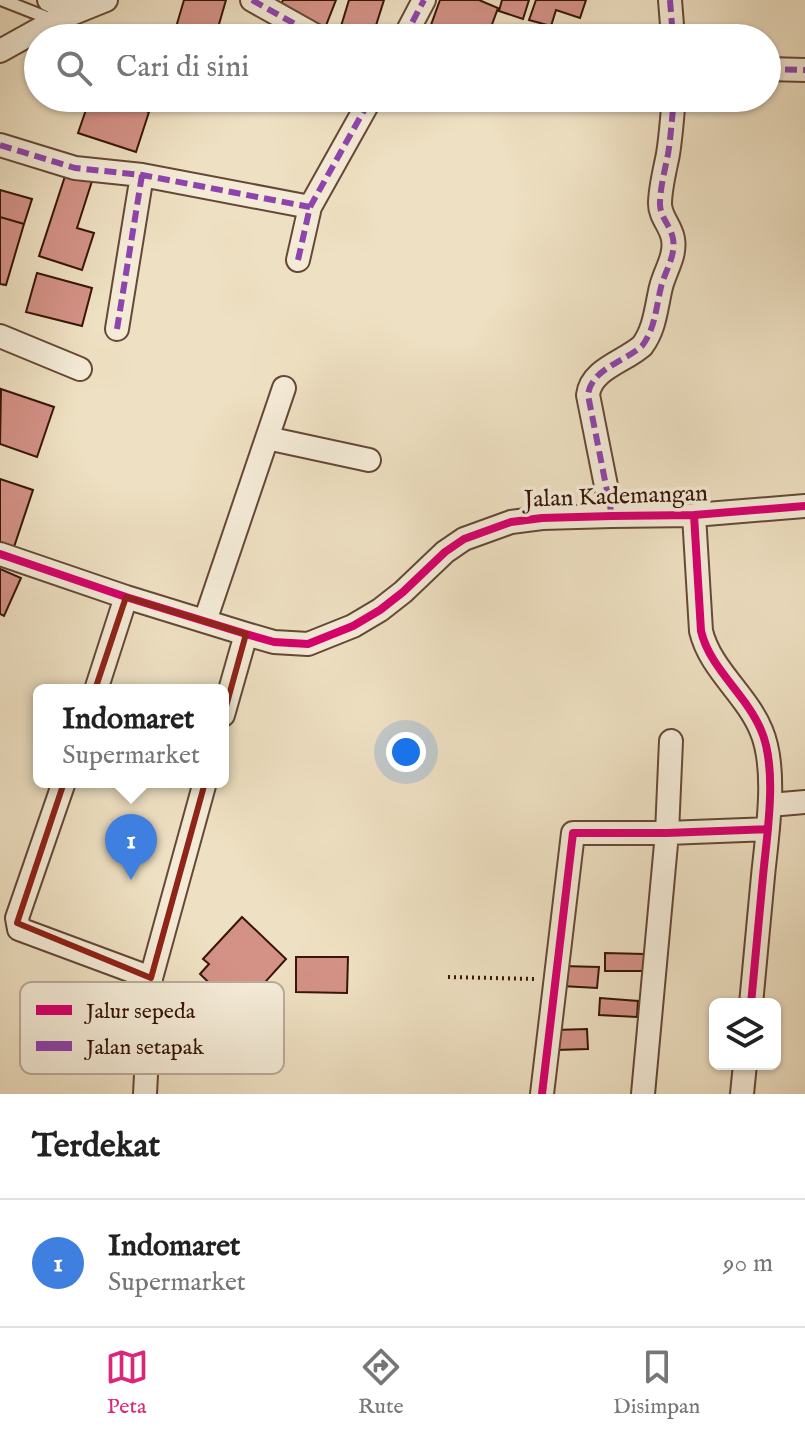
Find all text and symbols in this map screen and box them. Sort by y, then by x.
search box [24,24,781,112]
icon: search [52,46,96,90]
text: Cari di sini [116,49,249,87]
street label: Jalan Kademangan [521,478,709,516]
popup [33,684,229,788]
text: Indomaret [62,701,194,739]
your location [386,732,426,772]
text: Supermarket [62,739,200,772]
pin: 1 [105,814,157,880]
legend [20,982,284,1074]
text: Jalur sepeda [83,998,196,1026]
map controls [709,998,781,1070]
button: layers [709,998,781,1070]
text: Jalan setapak [83,1034,204,1062]
text: Terdekat [32,1125,160,1168]
text: Indomaret [108,1228,240,1266]
text: 1 [53,1247,63,1280]
text: 90 m [723,1247,773,1280]
text: Supermarket [108,1266,246,1299]
tab: Peta [105,1345,149,1421]
tab: Rute [358,1345,404,1421]
tab: Disimpan [613,1345,700,1421]

